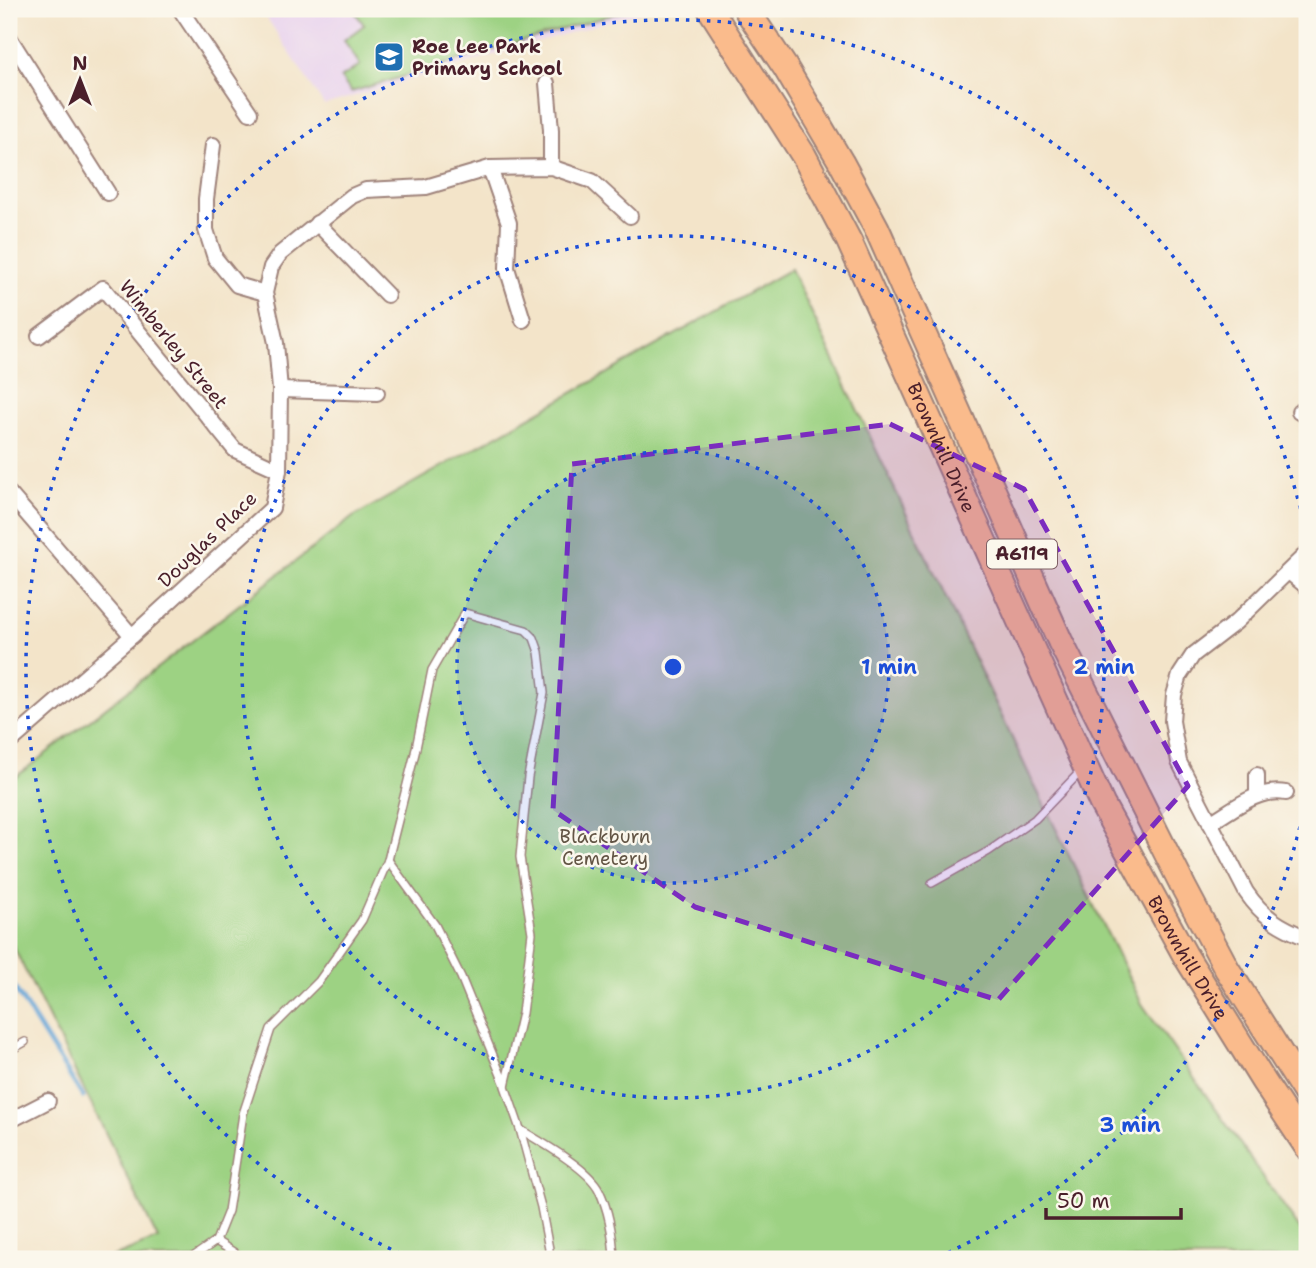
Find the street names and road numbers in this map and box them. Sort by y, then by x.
street label: Wimberley Street [114,275,233,414]
street label: Brownhill Drive [901,379,981,517]
street label: Douglas Place [153,486,262,593]
road number: A6119 [987,540,1057,568]
street label: Brownhill Drive [1142,891,1234,1024]

